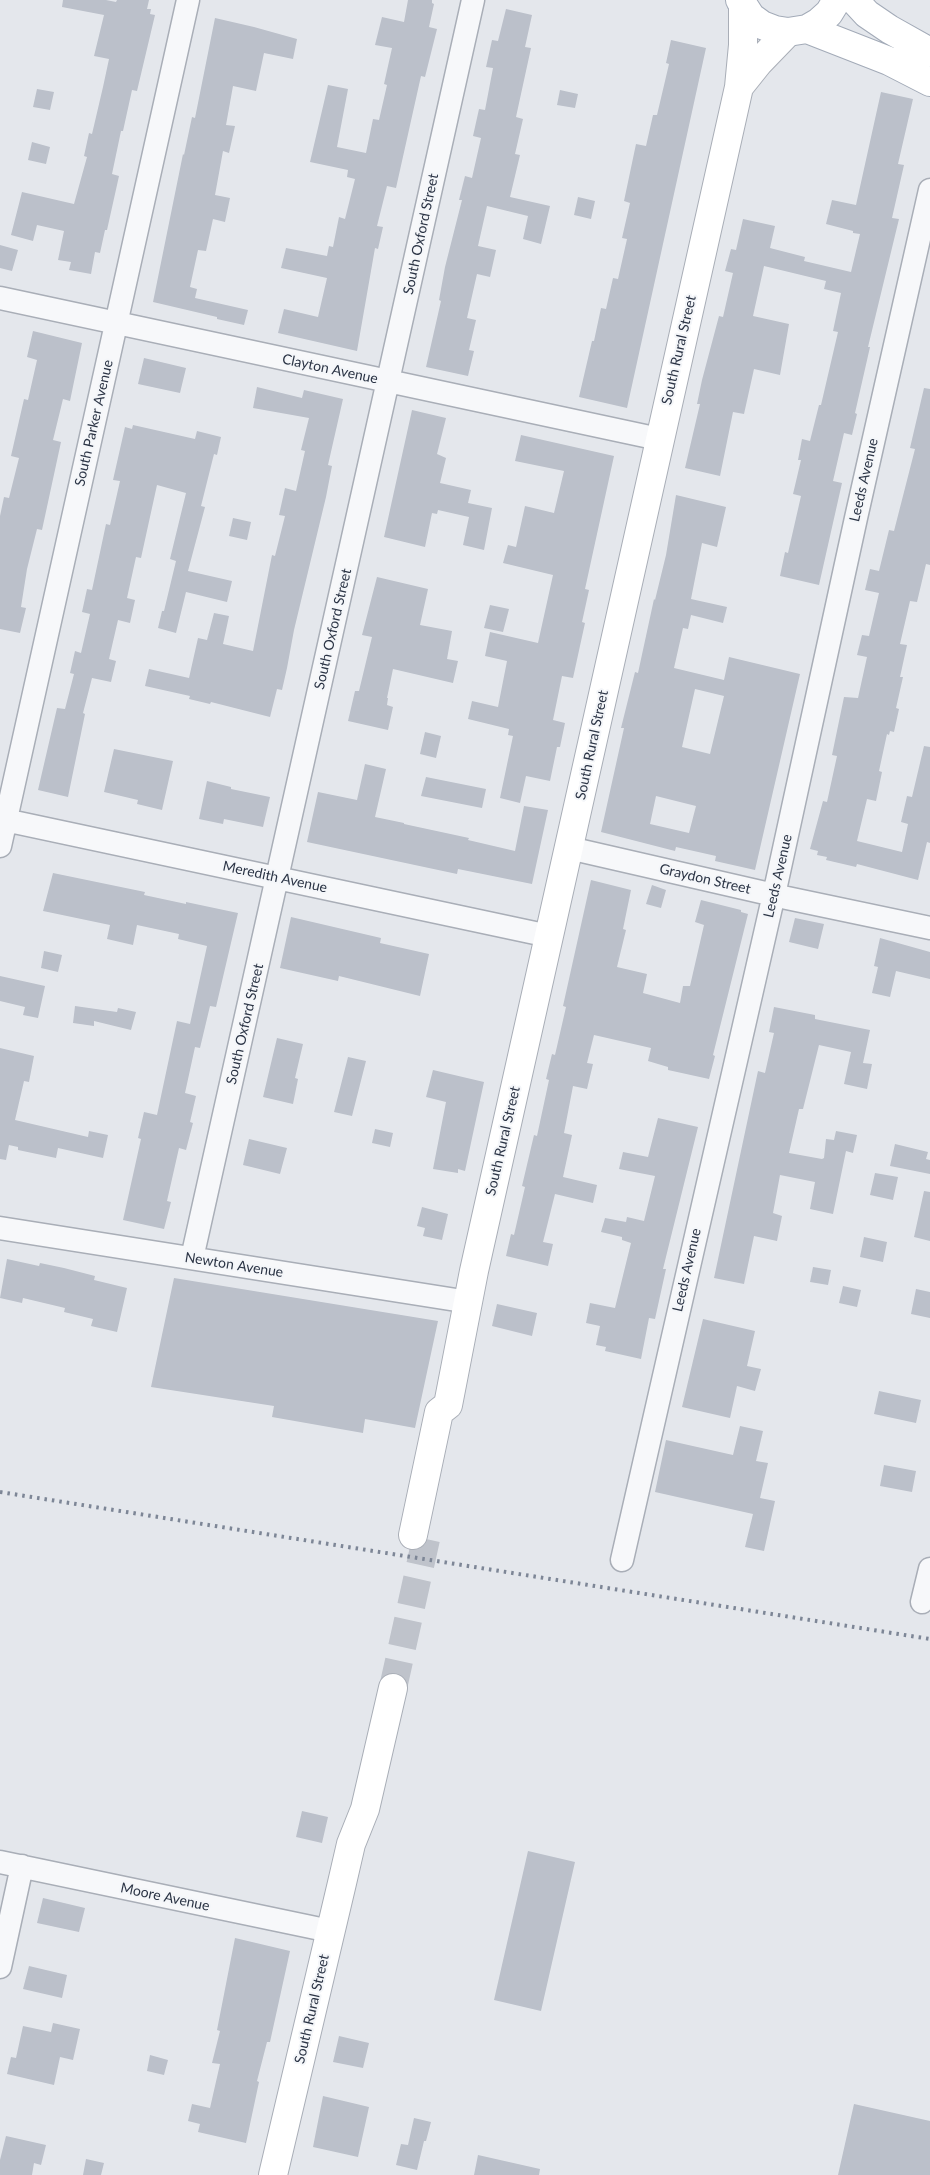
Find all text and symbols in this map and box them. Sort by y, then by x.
street label: South Oxford Street [400,172,442,296]
street label: South Rural Street [658,294,700,406]
street label: Clayton Avenue [281,351,379,387]
street label: South Parker Avenue [71,358,117,488]
street label: Leeds Avenue [846,437,882,523]
street label: South Oxford Street [311,567,355,691]
street label: South Rural Street [572,689,612,801]
street label: Leeds Avenue [760,833,796,919]
street label: Meredith Avenue [221,858,329,896]
street label: Graydon Street [658,860,752,898]
street label: South Oxford Street [223,962,267,1086]
street label: South Rural Street [482,1085,524,1197]
street label: Leeds Avenue [669,1227,705,1313]
street label: Newton Avenue [184,1249,284,1281]
street label: Moore Avenue [119,1879,211,1915]
street label: South Rural Street [291,1953,333,2065]

